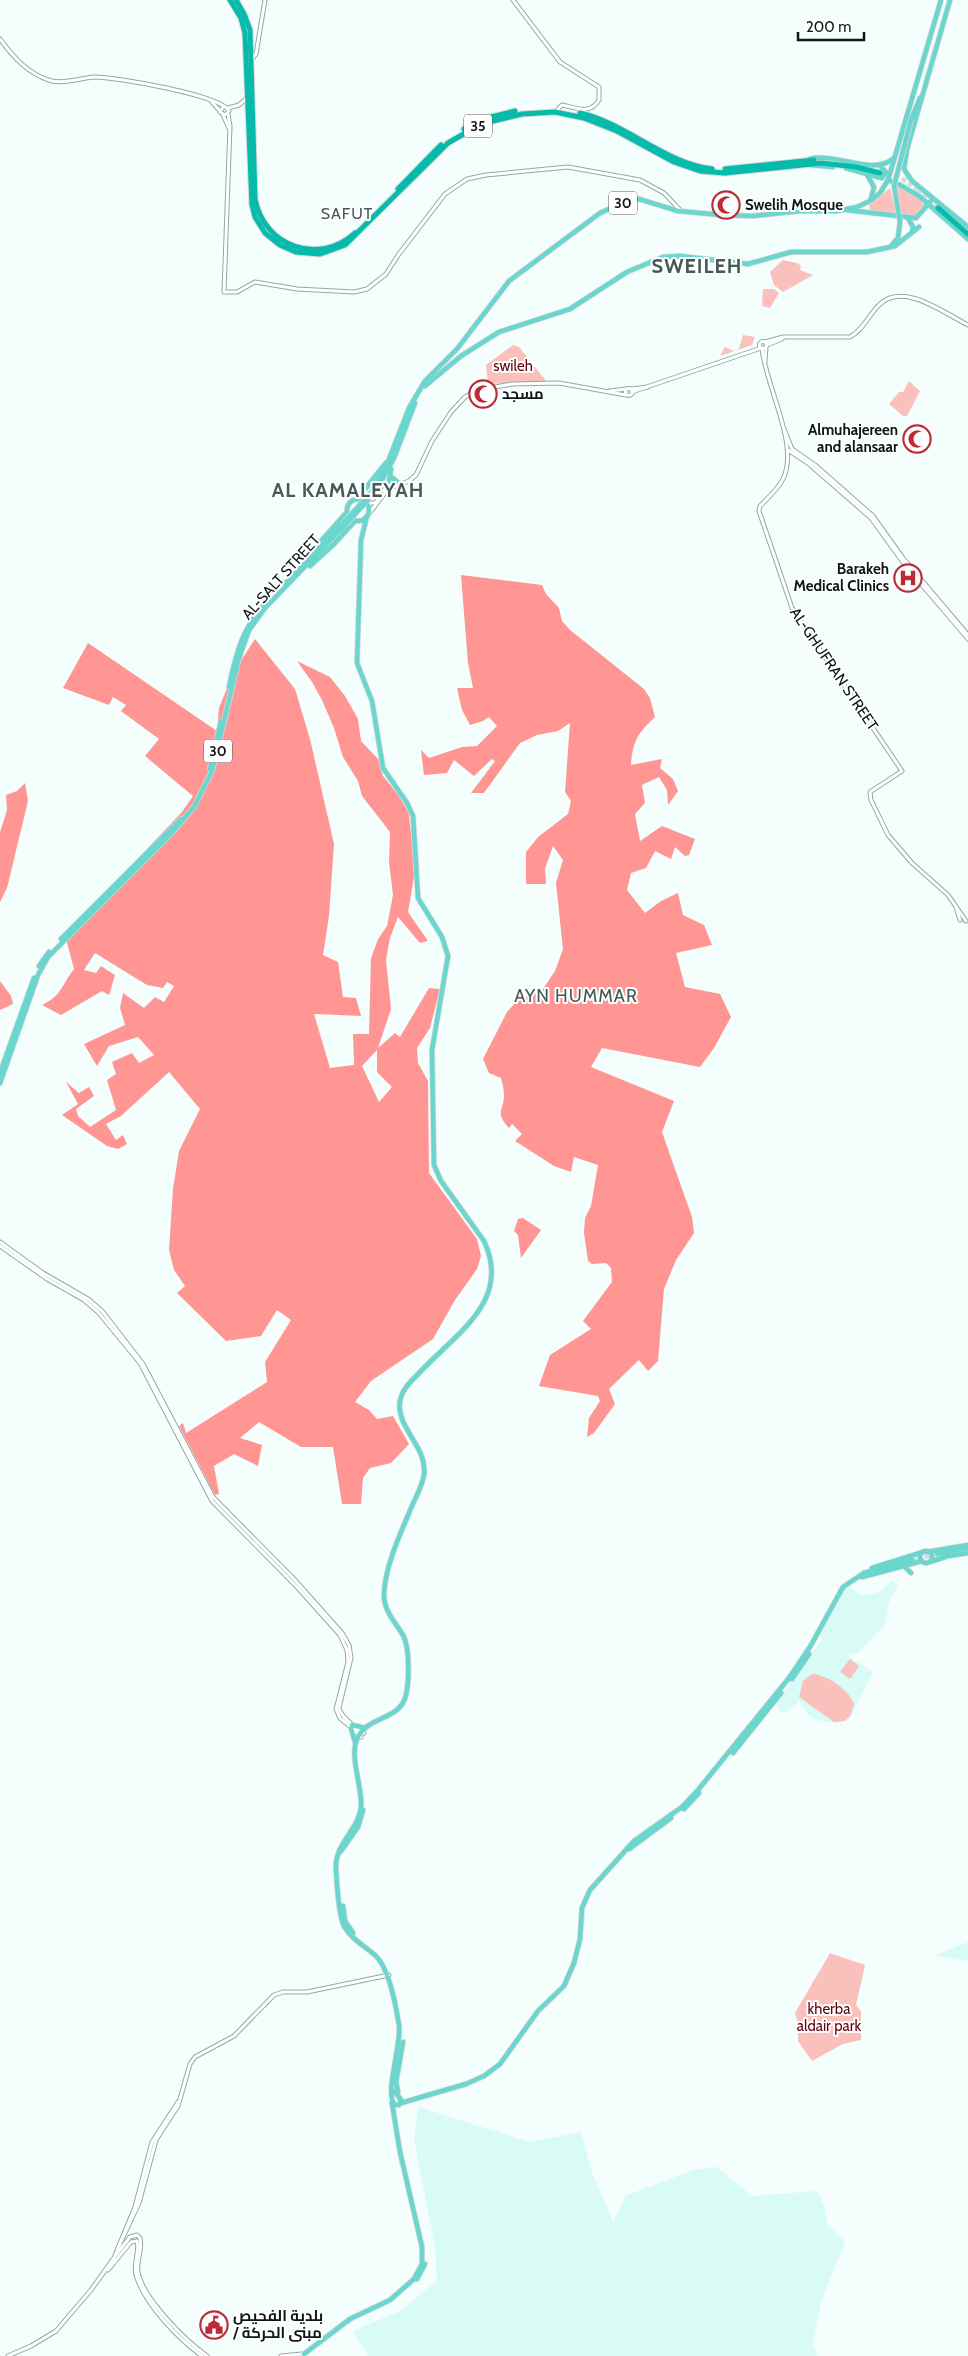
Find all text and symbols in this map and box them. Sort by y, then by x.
scale bar [798,10,864,42]
text: 200 m [806,18,851,36]
road number: 35 [464,114,492,138]
mosque icon: Swelih Mosque [711,190,741,220]
road number: 30 [609,192,637,214]
place label: Swelih Mosque [745,196,843,214]
district label: SAFUT [321,204,373,223]
district label: SWEILEH [652,254,742,278]
park label: swileh [493,357,533,375]
mosque icon: مسجد [468,379,498,409]
place label: مسجد [502,385,544,403]
place label: Almuhajereen and alansaar [808,421,898,456]
mosque icon: Almuhajereen and alansaar [902,424,932,454]
district label: AL KAMALEYAH [272,478,424,502]
street label: AL-SALT STREET [238,531,324,623]
place label: Barakeh Medical Clinics [793,560,889,595]
hospital icon: Barakeh Medical Clinics [893,563,923,593]
street label: AL-GHUFRAN STREET [786,604,882,734]
road number: 30 [204,739,232,762]
district label: AYN HUMMAR [514,985,638,1007]
park label: kherba aldair park [797,2000,862,2035]
place label: بلدية الفحيص / مبنى الحركة [232,2307,323,2342]
public building icon: بلدية الفحيص / مبنى الحركة [199,2310,229,2340]

